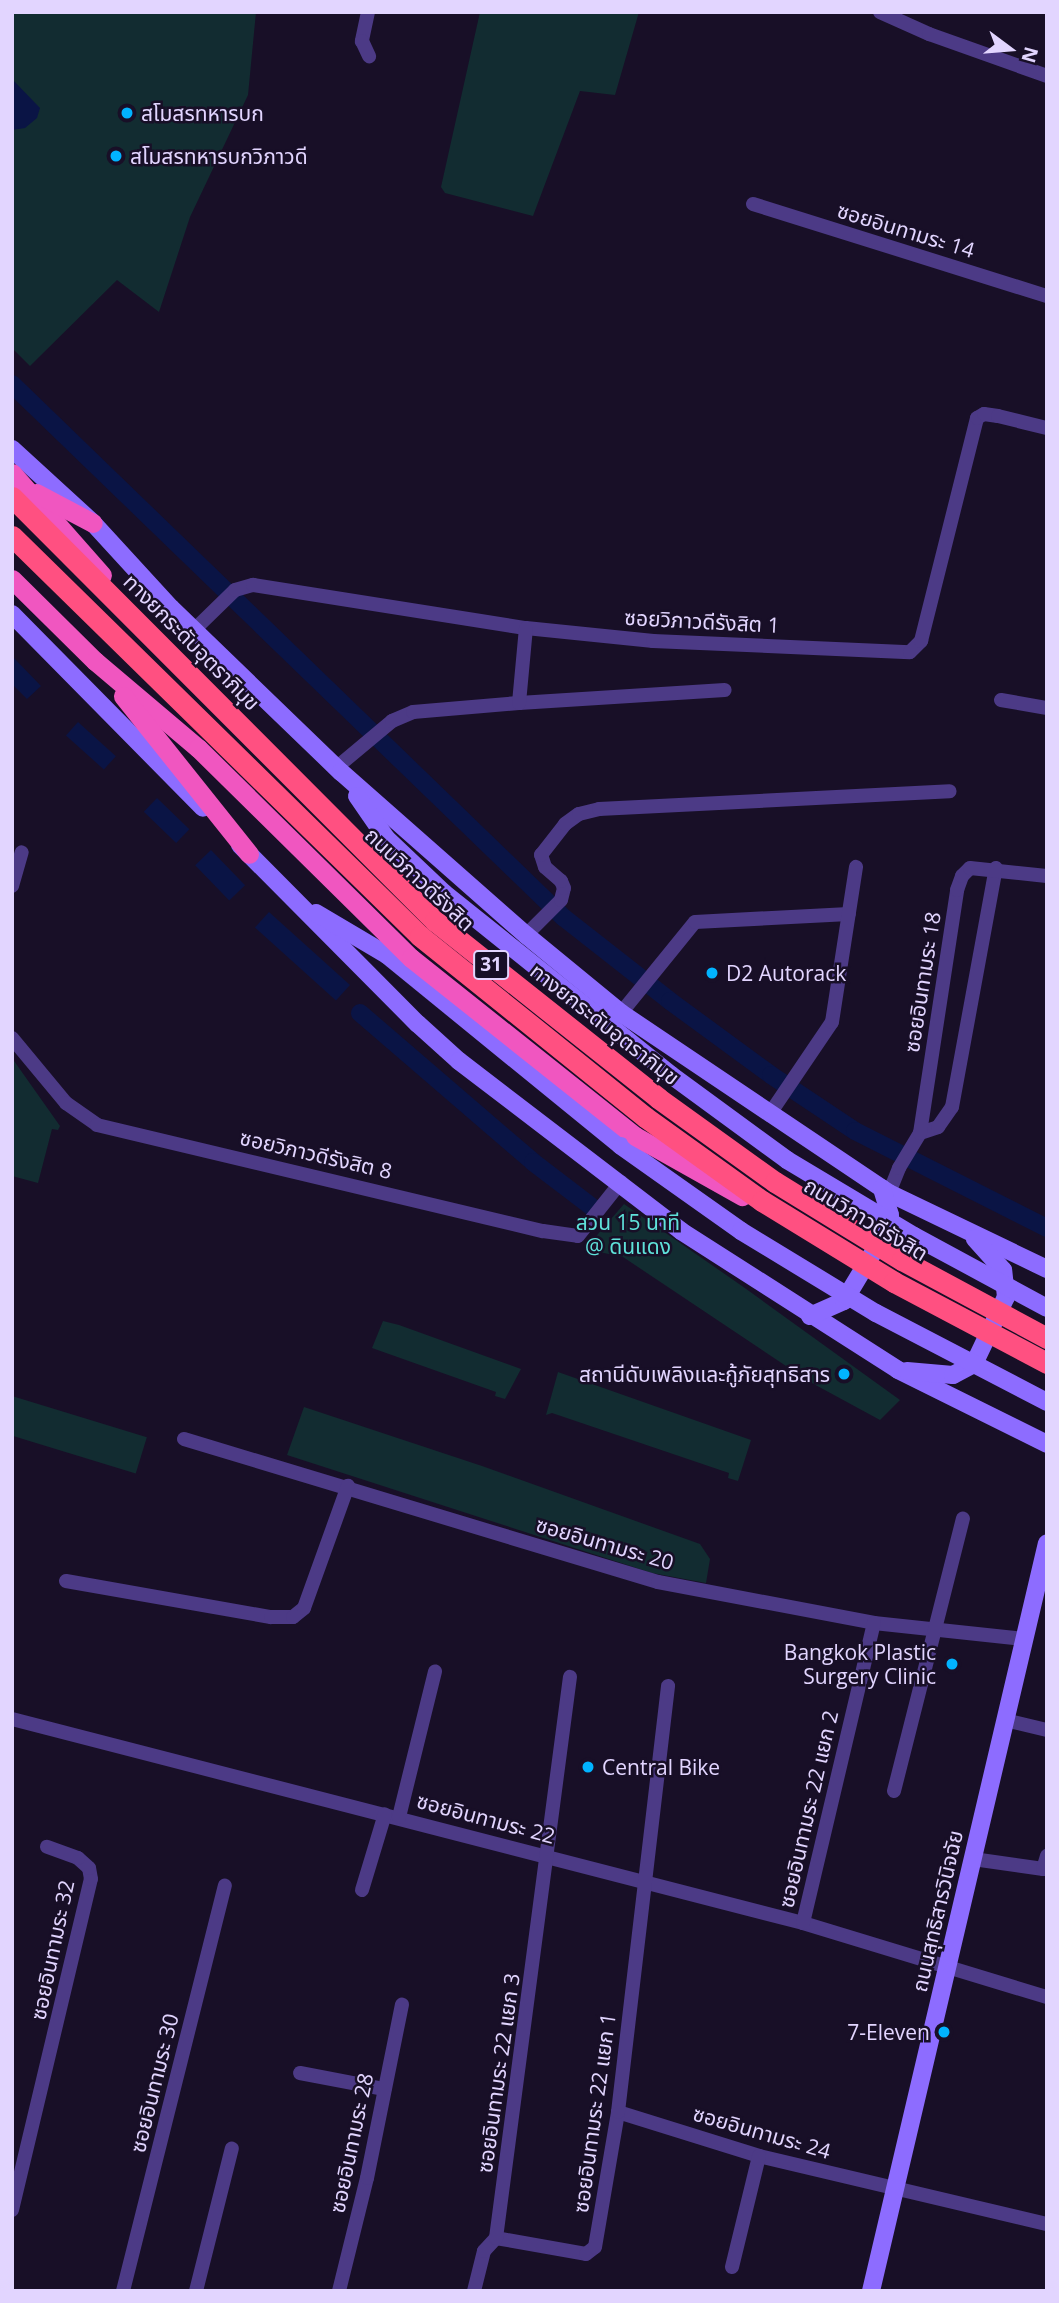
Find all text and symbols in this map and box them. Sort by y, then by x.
north arrow [975,14,1045,84]
text: N [1016,44,1045,66]
place label: สโมสรทหารบก [141,100,264,126]
marker: สโมสรทหารบก [119,105,135,121]
place label: สโมสรทหารบกวิภาวดี [130,143,308,169]
marker: สโมสรทหารบกวิภาวดี [108,148,124,164]
street label: ซอยอินทามระ 14 [834,197,978,263]
street label: ทางยกระดับอุตราภิมุข [119,569,265,715]
street label: ซอยวิภาวดีรังสิต 1 [624,604,780,638]
street label: ถนนวิภาวดีรังสิต [360,822,480,936]
street label: ซอยอินทามระ 18 [898,910,946,1054]
road number: 31 [472,950,510,981]
street label: ทางยกระดับอุตราภิมุข [526,958,684,1090]
place label: D2 Autorack [726,960,846,986]
marker: D2 Autorack [704,965,720,981]
street label: ซอยวิภาวดีรังสิต 8 [237,1124,395,1184]
street label: ถนนวิภาวดีรังสิต [799,1172,933,1266]
park label: สวน 15 นาที @ ดินแดง [576,1209,680,1259]
place label: สถานีดับเพลิงและกู้ภัยสุทธิสาร [579,1361,830,1387]
marker: สถานีดับเพลิงและกู้ภัยสุทธิสาร [836,1366,852,1382]
street label: ซอยอินทามระ 20 [533,1511,677,1575]
place label: Bangkok Plastic Surgery Clinic [784,1639,936,1689]
marker: Bangkok Plastic Surgery Clinic [942,1654,962,1674]
street label: ซอยอินทามระ 22 แยก 2 [773,1708,843,1910]
place label: Central Bike [602,1754,720,1780]
marker: Central Bike [580,1759,596,1775]
street label: ซอยอินทามระ 22 [414,1787,558,1849]
street label: ถนนสุทธิสารวินิจฉัย [906,1828,968,1994]
street label: ซอยอินทามระ 32 [25,1878,79,2022]
street label: ซอยอินทามระ 22 แยก 3 [472,1972,524,2174]
street label: ซอยอินทามระ 30 [125,2011,183,2155]
street label: ซอยอินทามระ 22 แยก 1 [568,2012,620,2214]
place label: 7-Eleven [847,2019,930,2045]
marker: 7-Eleven [936,2024,952,2040]
street label: ซอยอินทามระ 28 [324,2071,378,2215]
street label: ซอยอินทามระ 24 [690,2100,834,2164]

